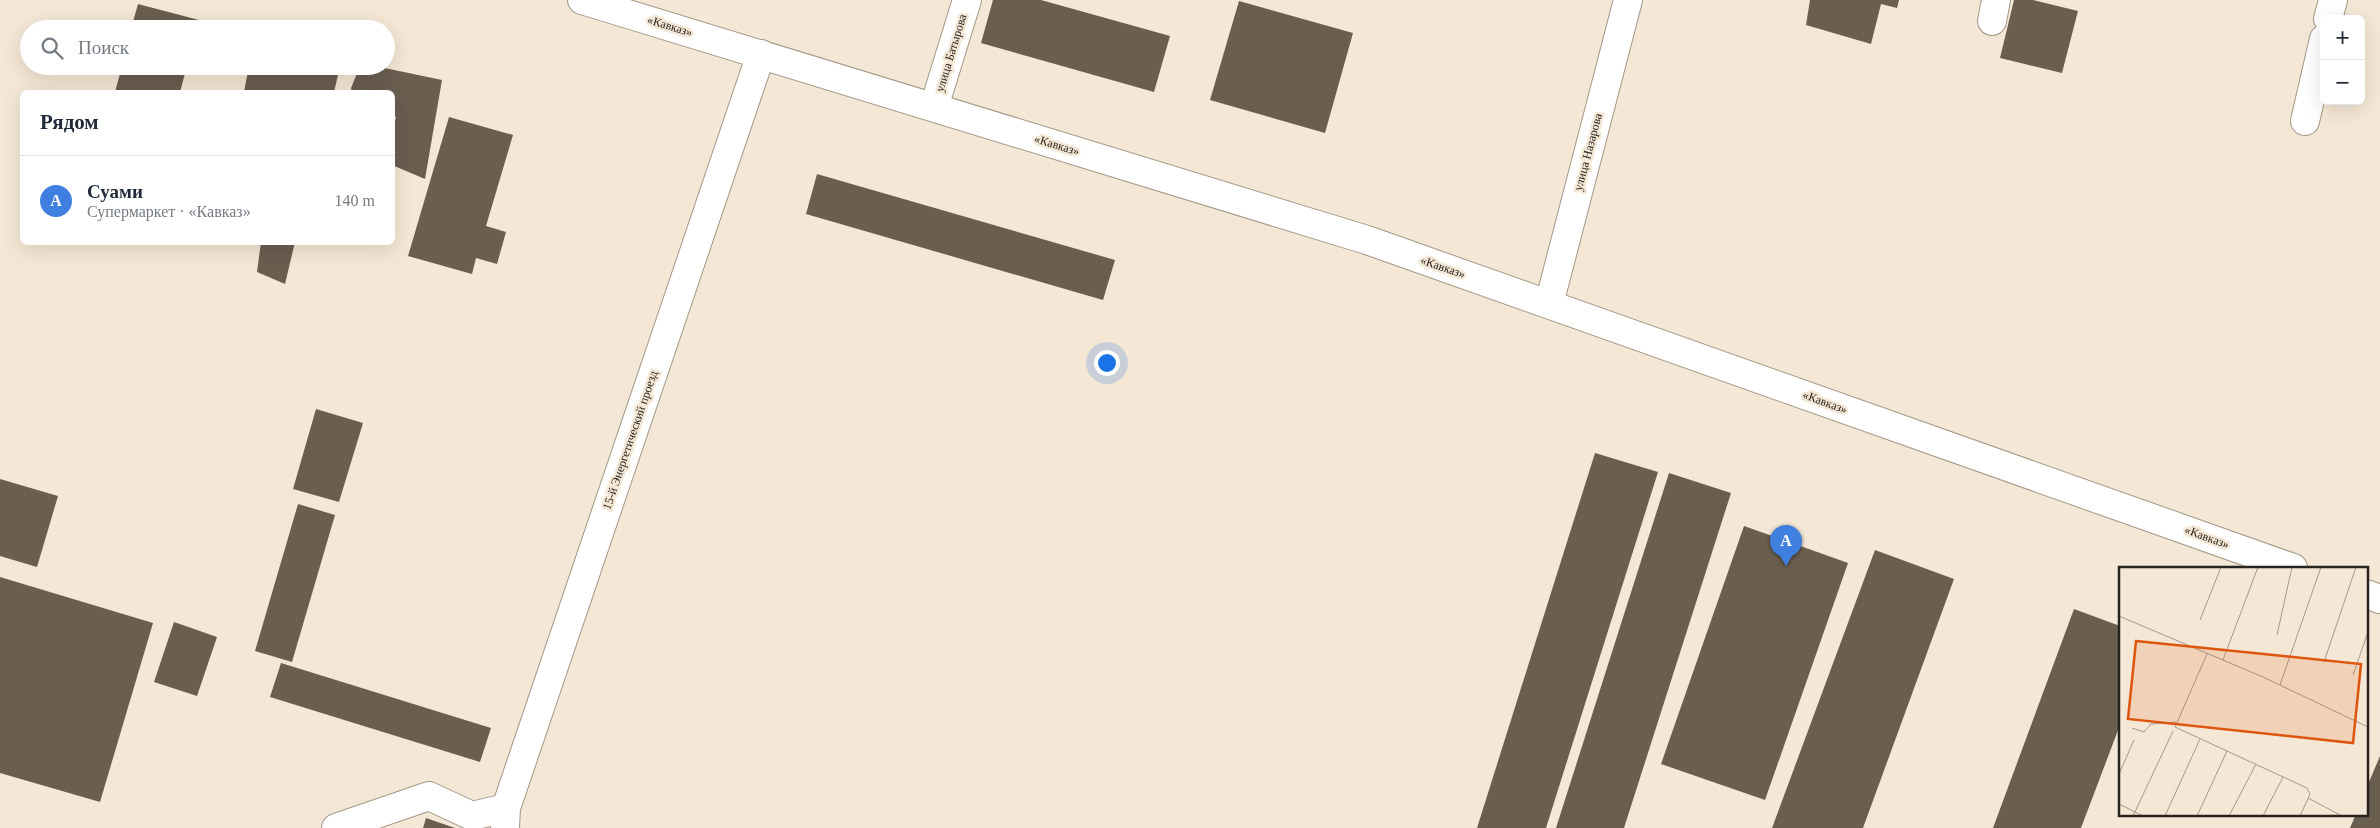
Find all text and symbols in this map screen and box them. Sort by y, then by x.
street label: «Кавказ» [646,12,694,40]
street label: улица Батырова [933,12,970,94]
map controls [2320,15,2365,105]
button: + [2320,15,2365,60]
search box [20,20,395,75]
icon: search [38,34,66,62]
text: Поиск [78,37,129,58]
button: − [2320,60,2365,105]
text: Рядом [40,110,99,134]
street label: улица Назарова [1571,111,1605,192]
street label: «Кавказ» [1033,131,1081,159]
text: Суами [87,181,143,202]
text: A [50,192,62,209]
text: 140 m [335,192,375,209]
text: Супермаркет · «Кавказ» [87,203,251,220]
street label: «Кавказ» [1419,253,1467,281]
your location [1094,350,1120,376]
street label: 15-й Энергетический проезд [600,369,660,511]
street label: «Кавказ» [1801,387,1849,417]
street label: «Кавказ» [2183,522,2231,552]
pin: A [1770,525,1802,566]
inset map [2119,567,2368,816]

